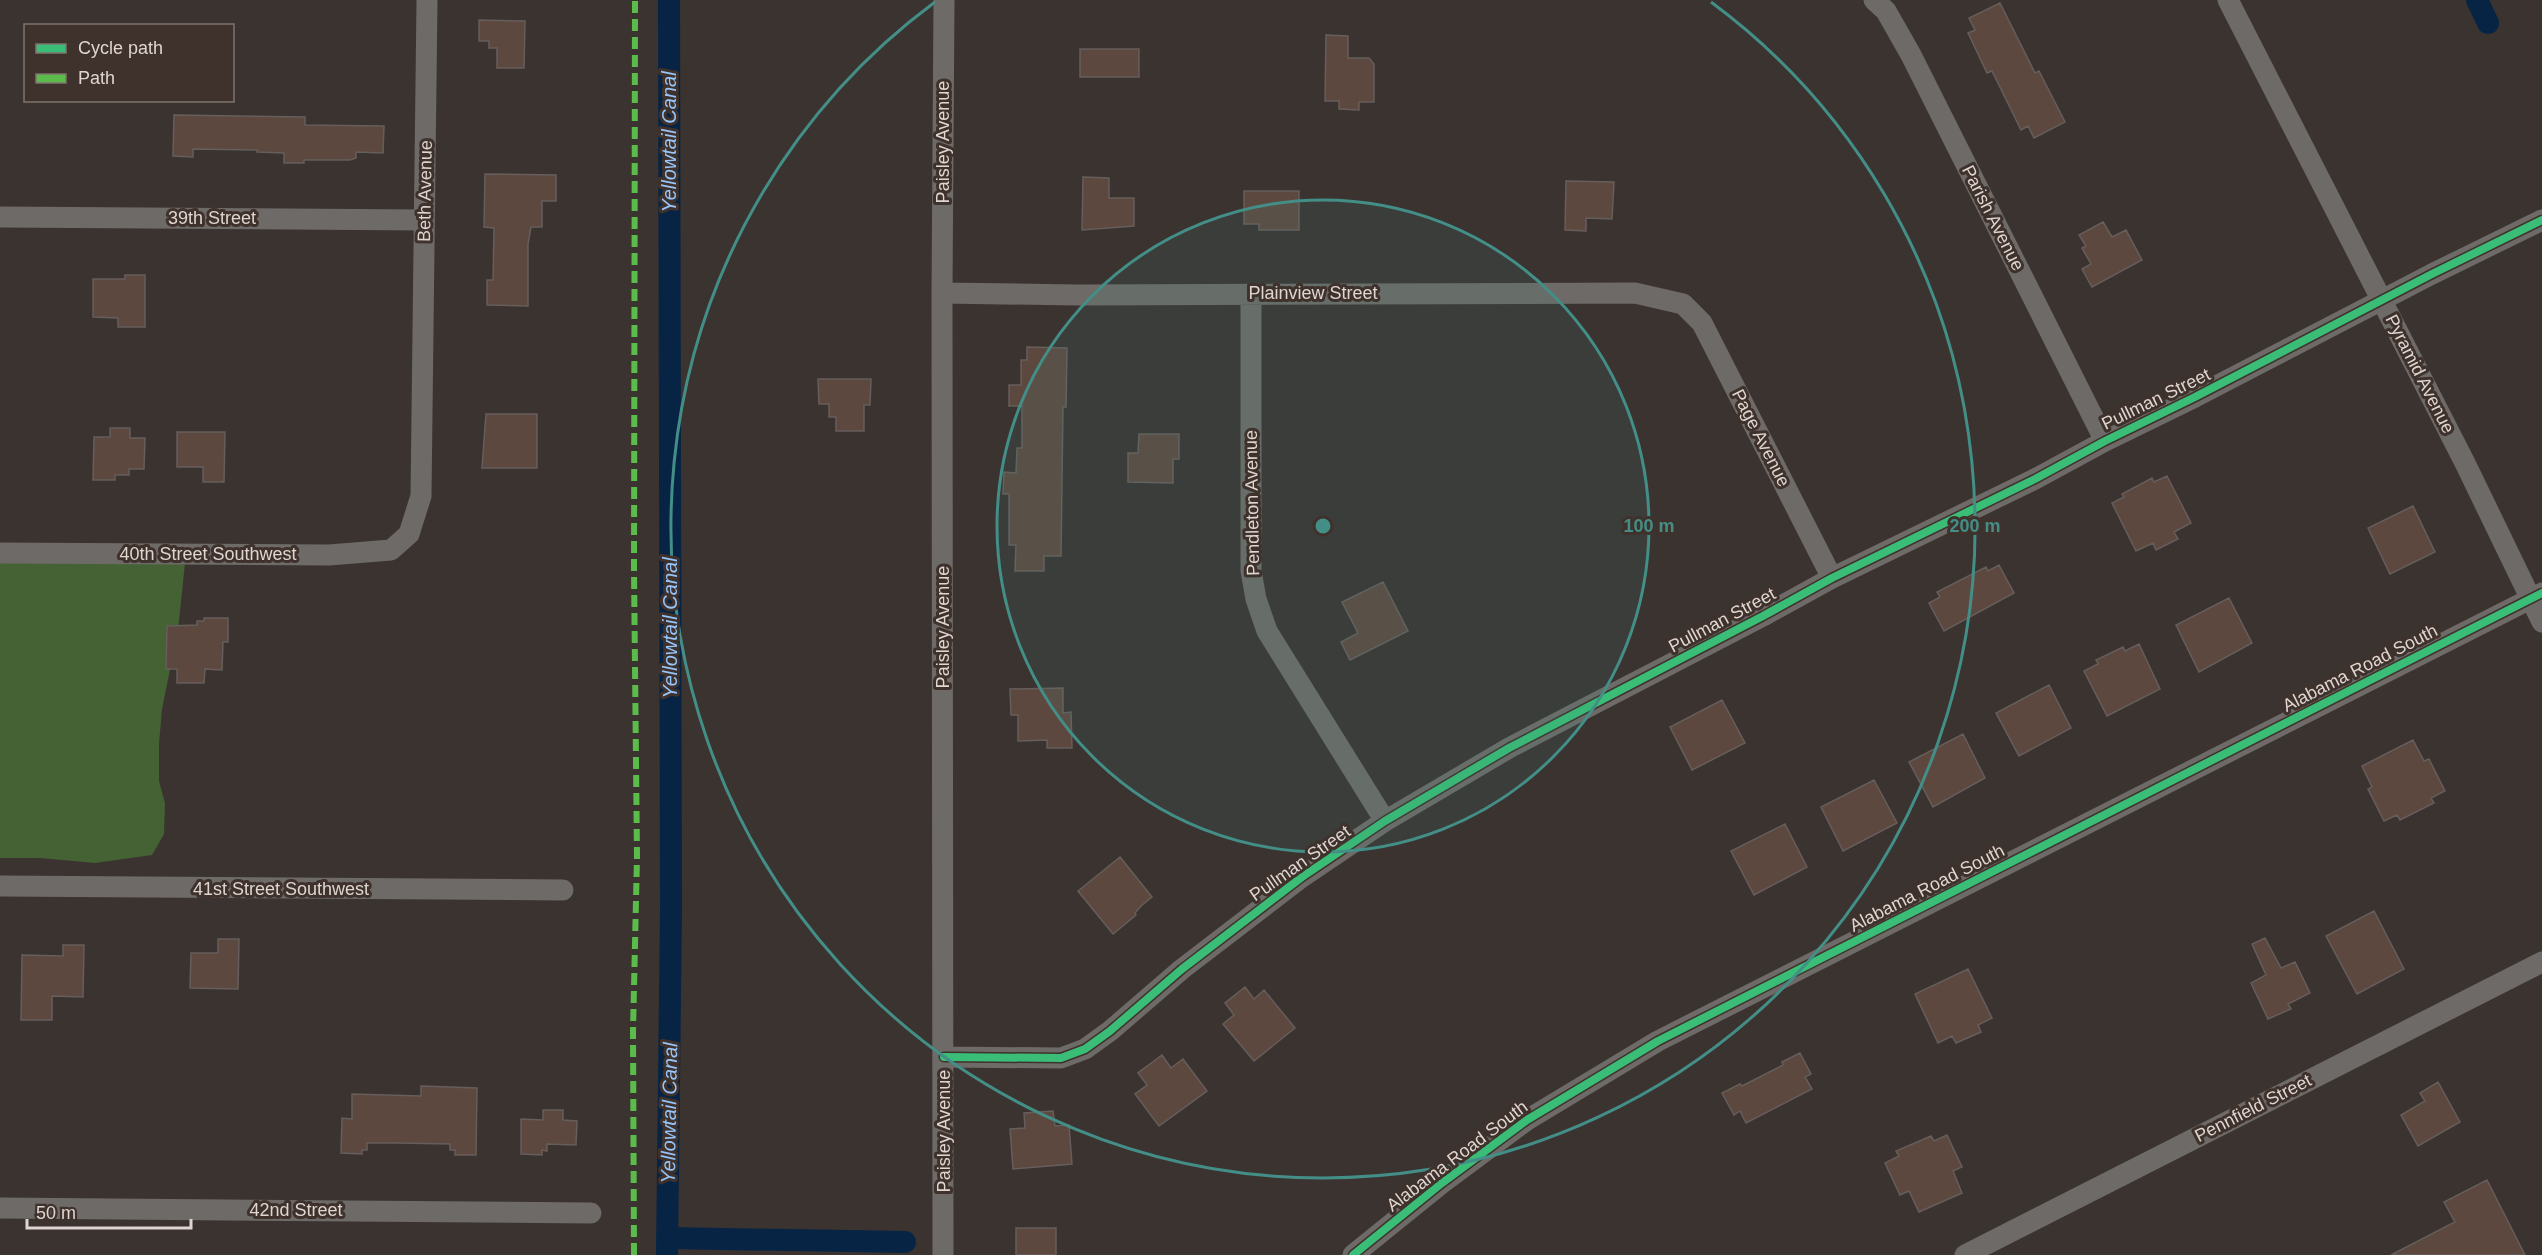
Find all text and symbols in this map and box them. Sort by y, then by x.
legend [24,24,234,102]
text: Cycle path [78,38,163,58]
text: Path [78,68,115,88]
water label: Yellowtail Canal [658,71,680,213]
street label: Paisley Avenue [933,81,953,203]
street label: Beth Avenue [414,140,436,242]
street label: Parish Avenue [1958,162,2028,274]
street label: 39th Street [168,208,256,228]
street label: Plainview Street [1248,283,1378,303]
street label: Pyramid Avenue [2381,311,2459,437]
street label: Pullman Street [2099,364,2213,434]
street label: Page Avenue [1728,386,1794,490]
street label: Pendleton Avenue [1241,430,1263,576]
centre of rings [1313,516,1333,536]
text: 100 m [1623,516,1675,536]
text: 200 m [1949,516,2001,536]
street label: 40th Street Southwest [119,544,297,564]
water label: Yellowtail Canal [659,557,681,699]
street label: Paisley Avenue [933,566,953,688]
street label: Pullman Street [1665,583,1779,657]
street label: Alabama Road South [2279,620,2441,716]
street label: Pullman Street [1246,821,1354,905]
street label: Alabama Road South [1846,840,2008,936]
street label: 41st Street Southwest [193,879,369,899]
water label: Yellowtail Canal [657,1042,681,1184]
street label: Paisley Avenue [934,1070,954,1192]
street label: Pennfield Street [2191,1070,2315,1146]
street label: Alabama Road South [1383,1097,1531,1215]
scale bar [27,1192,190,1230]
street label: 42nd Street [249,1200,343,1220]
text: 50 m [36,1203,76,1223]

